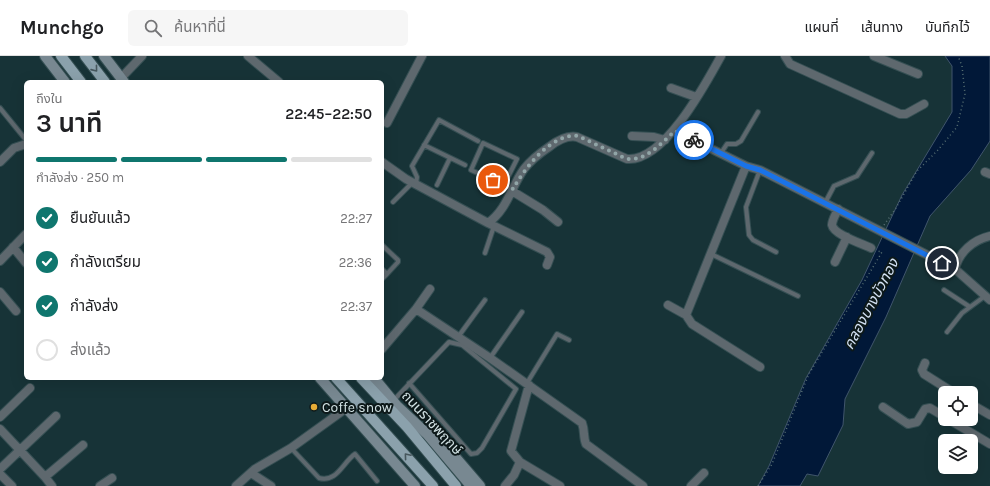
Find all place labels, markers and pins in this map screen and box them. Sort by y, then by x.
pin [476,163,510,197]
pin [925,246,959,280]
place label: Coffe snow [322,399,392,416]
marker: Coffe snow [309,402,319,412]

